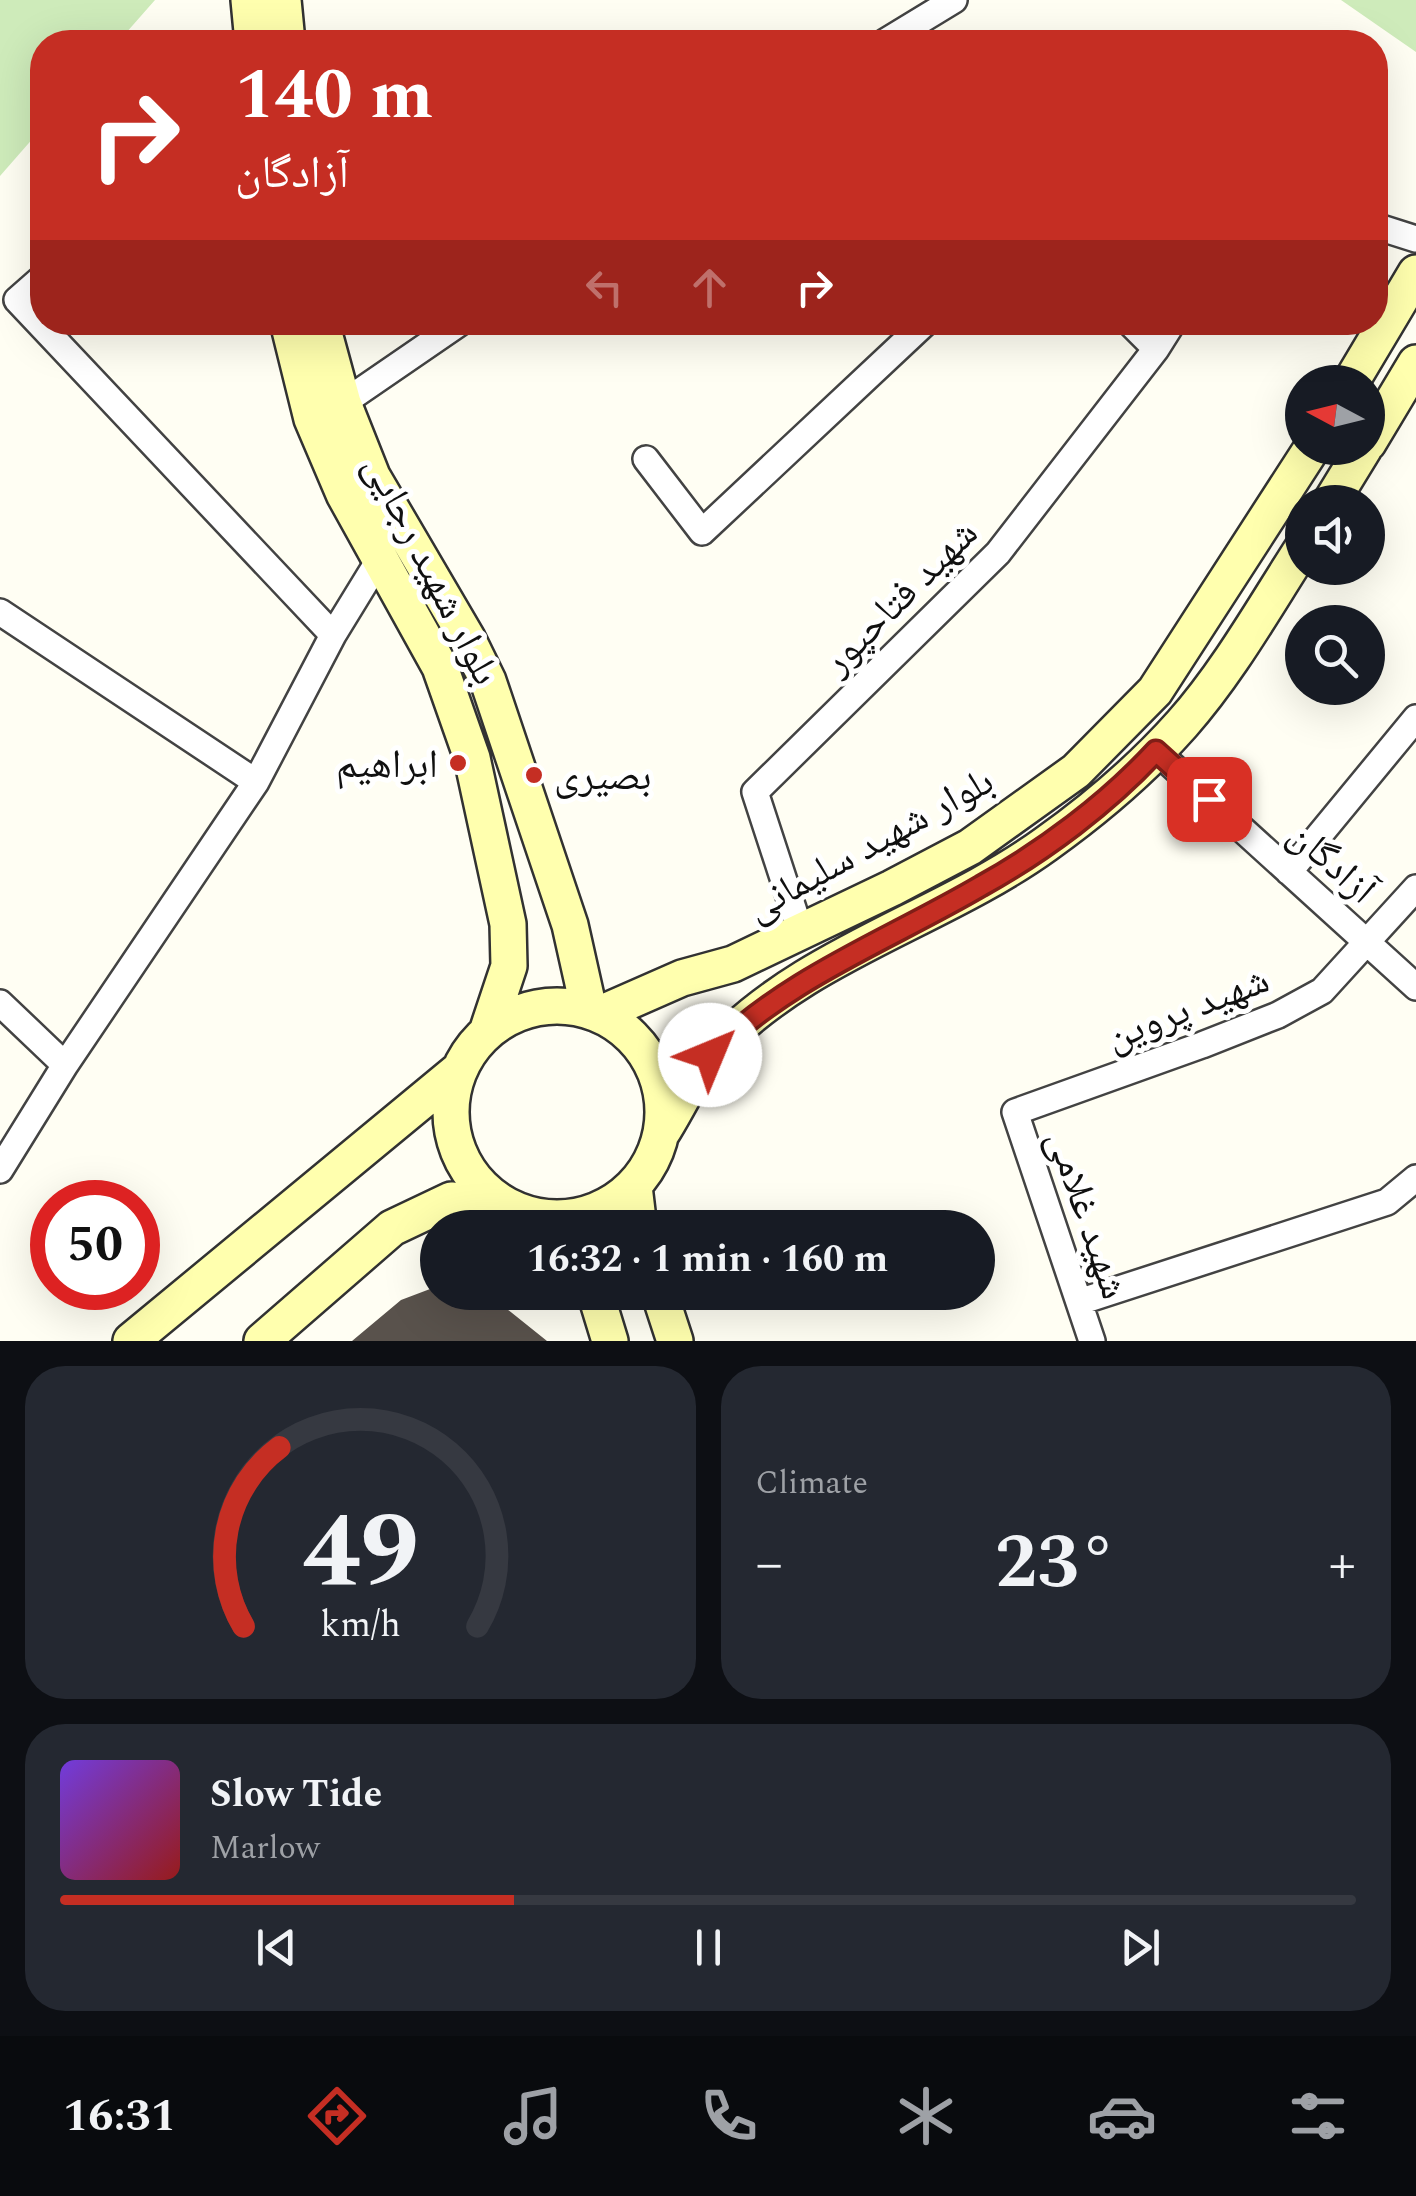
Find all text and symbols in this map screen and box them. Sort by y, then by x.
text: 140 m [235,43,433,149]
icon: right [70,70,200,200]
text: آزادگان [235,139,349,208]
icon: left [577,260,632,315]
icon: ahead [682,260,737,315]
icon: right [787,260,842,315]
north arrow [1285,365,1385,465]
map controls [1285,365,1385,705]
street label: بلوار شهید رجایی [346,444,515,696]
button: sound [1285,485,1385,585]
street label: شهید فتاحپور [808,505,993,691]
button: search [1285,605,1385,705]
place label: ابراهیم [336,735,438,796]
place label: بصیری [554,747,651,808]
marker: ابراهیم [447,752,469,774]
street label: بلوار شهید سلیمانی [735,752,1005,939]
pin [1167,757,1252,842]
marker: بصیری [523,764,545,786]
icon: arrive [1182,772,1237,827]
street label: آزادگان [1273,806,1390,920]
street label: شهید پروین [1097,950,1278,1068]
position arrow [658,1003,762,1107]
street label: شهید غلامی [1029,1122,1144,1308]
speed limit sign: 50 [30,1180,160,1310]
text: 16:32 · 1 min · 160 m [527,1231,888,1289]
text: Climate [756,1459,868,1508]
text: 49 [302,1474,419,1632]
text: 23° [995,1507,1117,1621]
text: − [756,1523,783,1606]
text: + [1328,1523,1356,1606]
text: km/h [320,1598,400,1653]
text: Slow Tide [210,1766,382,1824]
text: Marlow [210,1824,320,1873]
icon: previous [249,1920,304,1975]
icon: pause [681,1920,736,1975]
icon: next [1113,1920,1168,1975]
icon: directions [302,2081,372,2151]
icon: music [498,2081,568,2151]
icon: phone [694,2081,764,2151]
icon: climate [891,2081,961,2151]
icon: car [1087,2081,1157,2151]
icon: filters [1283,2081,1353,2151]
text: 16:31 [63,2082,176,2151]

